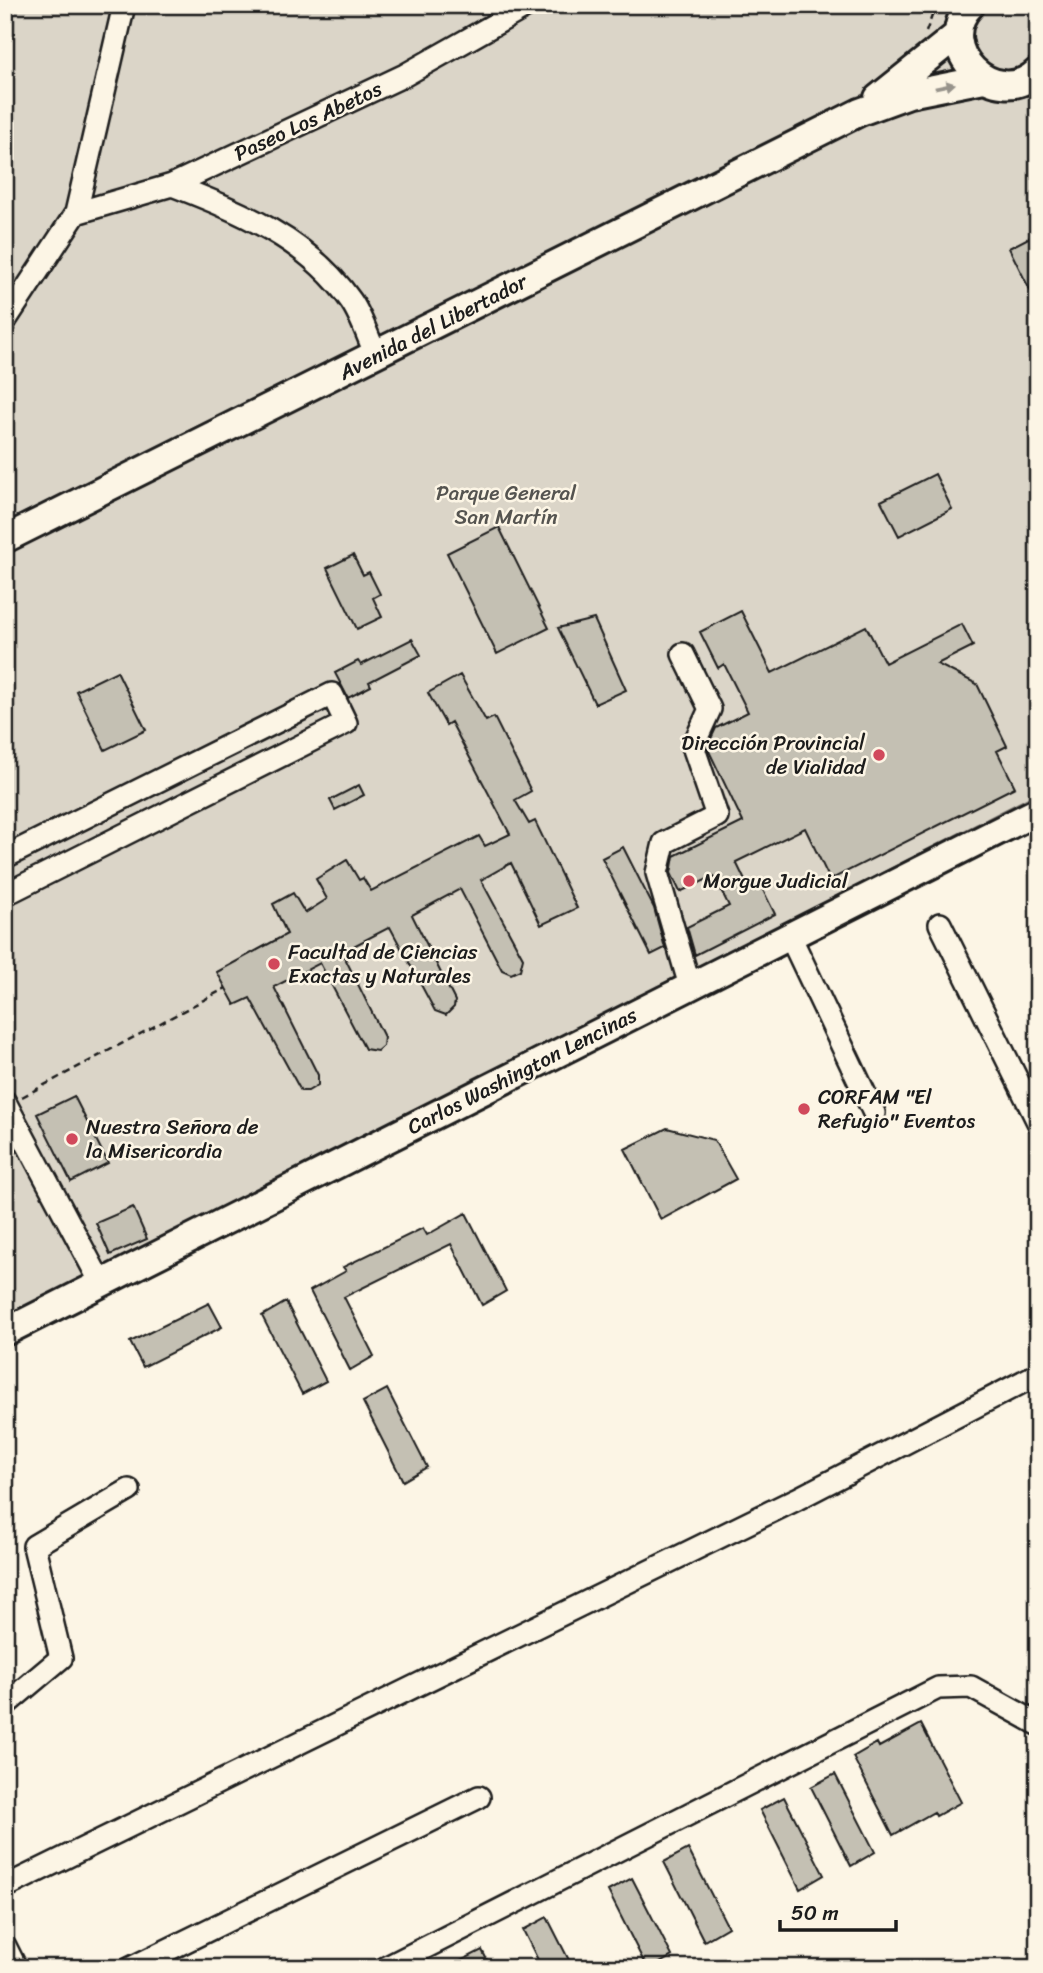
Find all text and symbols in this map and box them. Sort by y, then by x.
street label: Paseo Los Abetos [227,70,389,172]
one-way arrow [934,80,956,91]
street label: Avenida del Libertador [331,262,535,391]
park label: Parque General San Martín [436,474,577,536]
place label: Dirección Provincial de Vialidad [681,724,867,786]
marker: Dirección Provincial de Vialidad [871,747,887,763]
place label: Morgue Judicial [703,862,849,900]
marker: Morgue Judicial [681,873,697,889]
place label: Facultad de Ciencias Exactas y Naturales [288,933,478,995]
marker: Facultad de Ciencias Exactas y Naturales [266,956,282,972]
street label: Carlos Washington Lencinas [400,996,644,1146]
place label: CORFAM "El Refugio" Eventos [818,1078,975,1140]
marker: CORFAM "El Refugio" Eventos [796,1101,812,1117]
place label: Nuestra Señora de la Misericordia [86,1108,259,1170]
marker: Nuestra Señora de la Misericordia [64,1131,80,1147]
scale bar [780,1889,896,1933]
text: 50 m [791,1894,839,1932]

